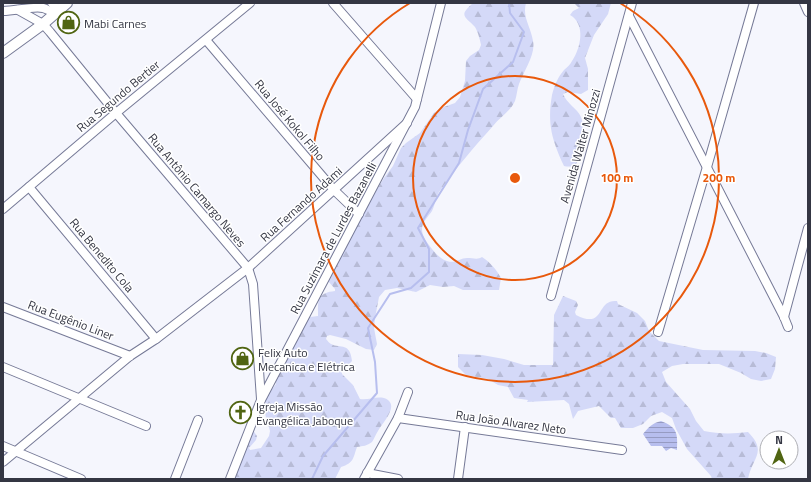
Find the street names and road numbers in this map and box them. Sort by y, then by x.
street label: Rua Segundo Bertier [72,55,164,137]
street label: Rua José Kokol Filho [250,75,330,165]
street label: Avenida Walter Minozzi [555,87,605,205]
street label: Rua Antônio Camargo Neves [144,129,251,251]
street label: Rua Suzimara de Lurdes Bazanelli [285,159,381,317]
street label: Rua Fernando Adami [256,162,346,246]
street label: Rua Benedito Cola [65,214,139,296]
street label: Rua Eugênio Liner [25,295,117,345]
street label: Rua João Alvarez Neto [454,405,568,439]

